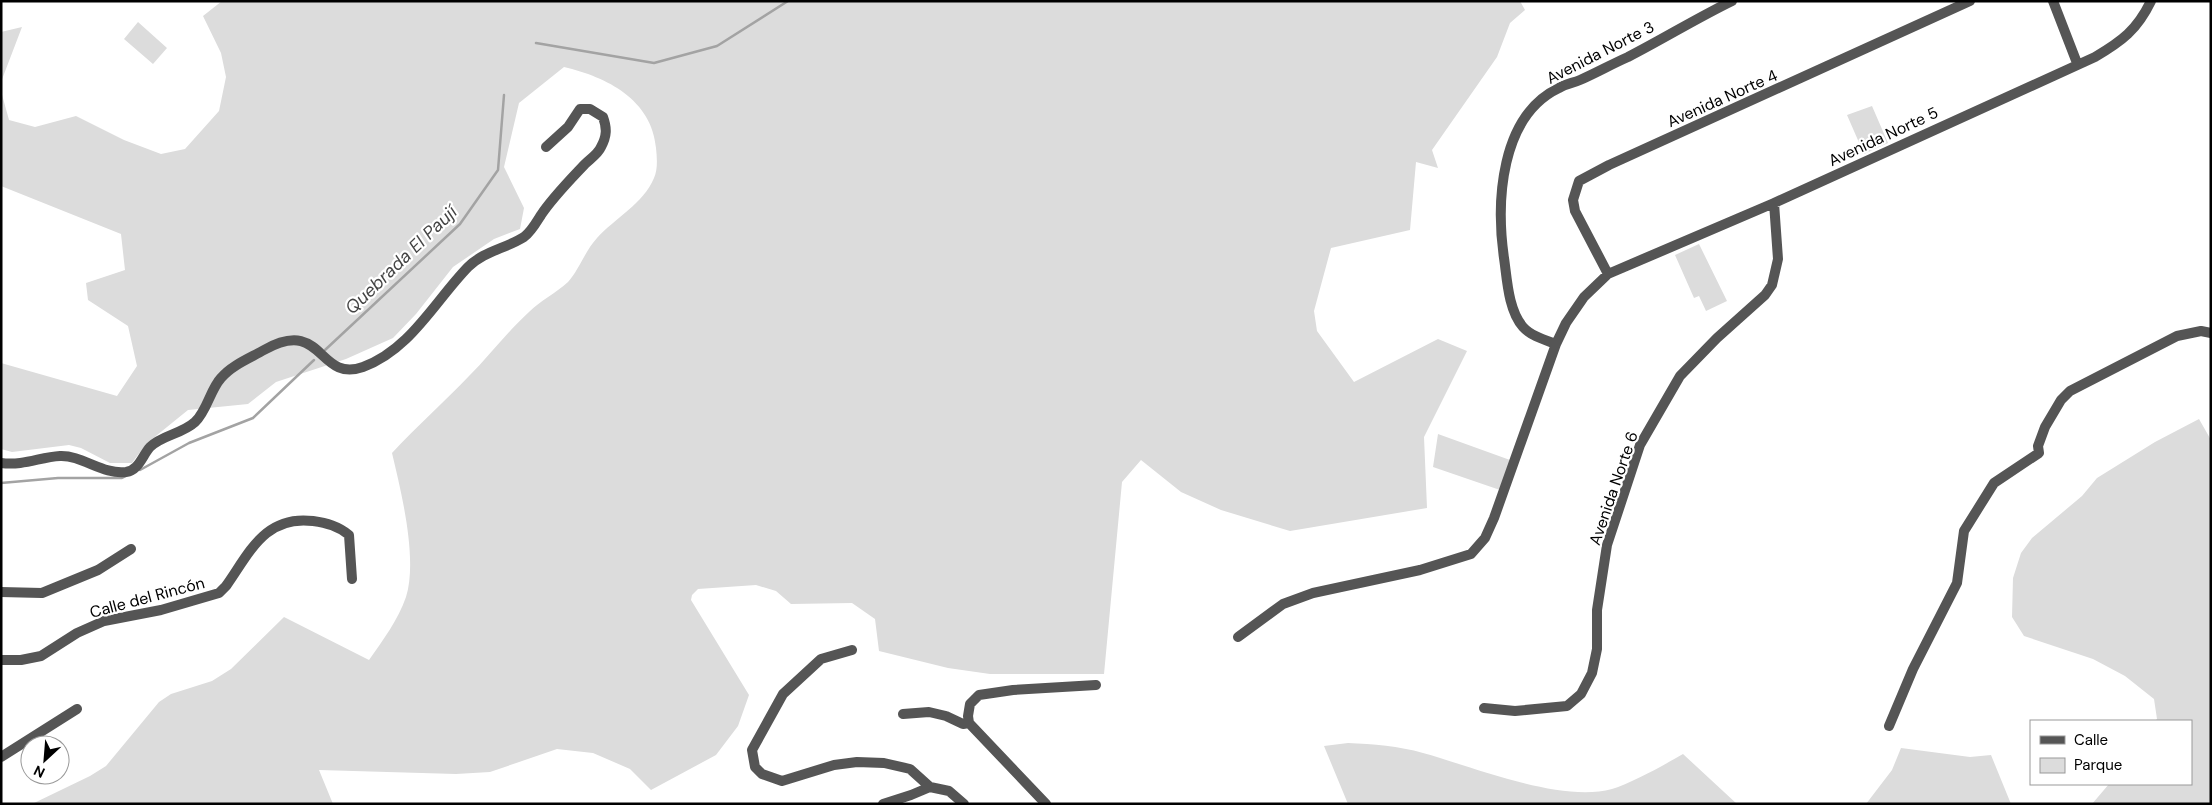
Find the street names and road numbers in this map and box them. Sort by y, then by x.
street label: Avenida Norte 3 [1543,16,1658,89]
street label: Avenida Norte 4 [1664,65,1781,132]
street label: Avenida Norte 5 [1825,102,1941,171]
street label: Avenida Norte 6 [1584,429,1643,548]
street label: Calle del Rincón [87,572,207,623]

